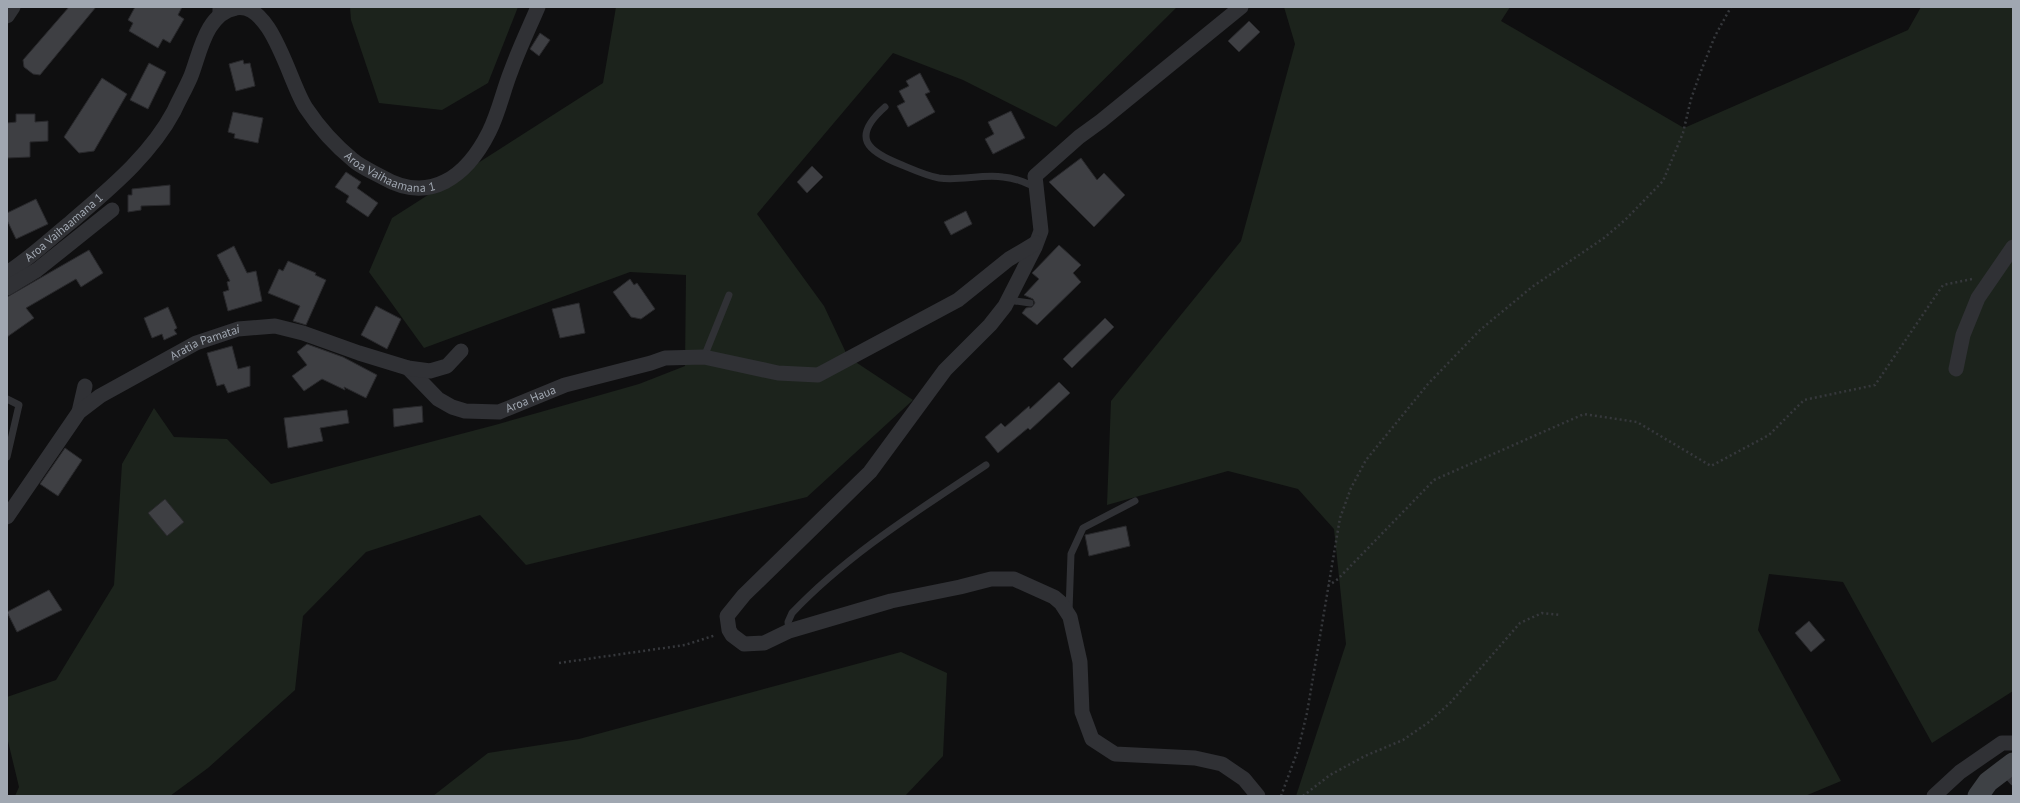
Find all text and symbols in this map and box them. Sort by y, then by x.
street label: Aroa Vaihaamana 1 [342,148,437,195]
street label: Aroa Vaihaamana 1 [21,190,106,265]
street label: Aratia Pamatai [167,321,240,363]
street label: Aroa Haua [503,382,558,416]

